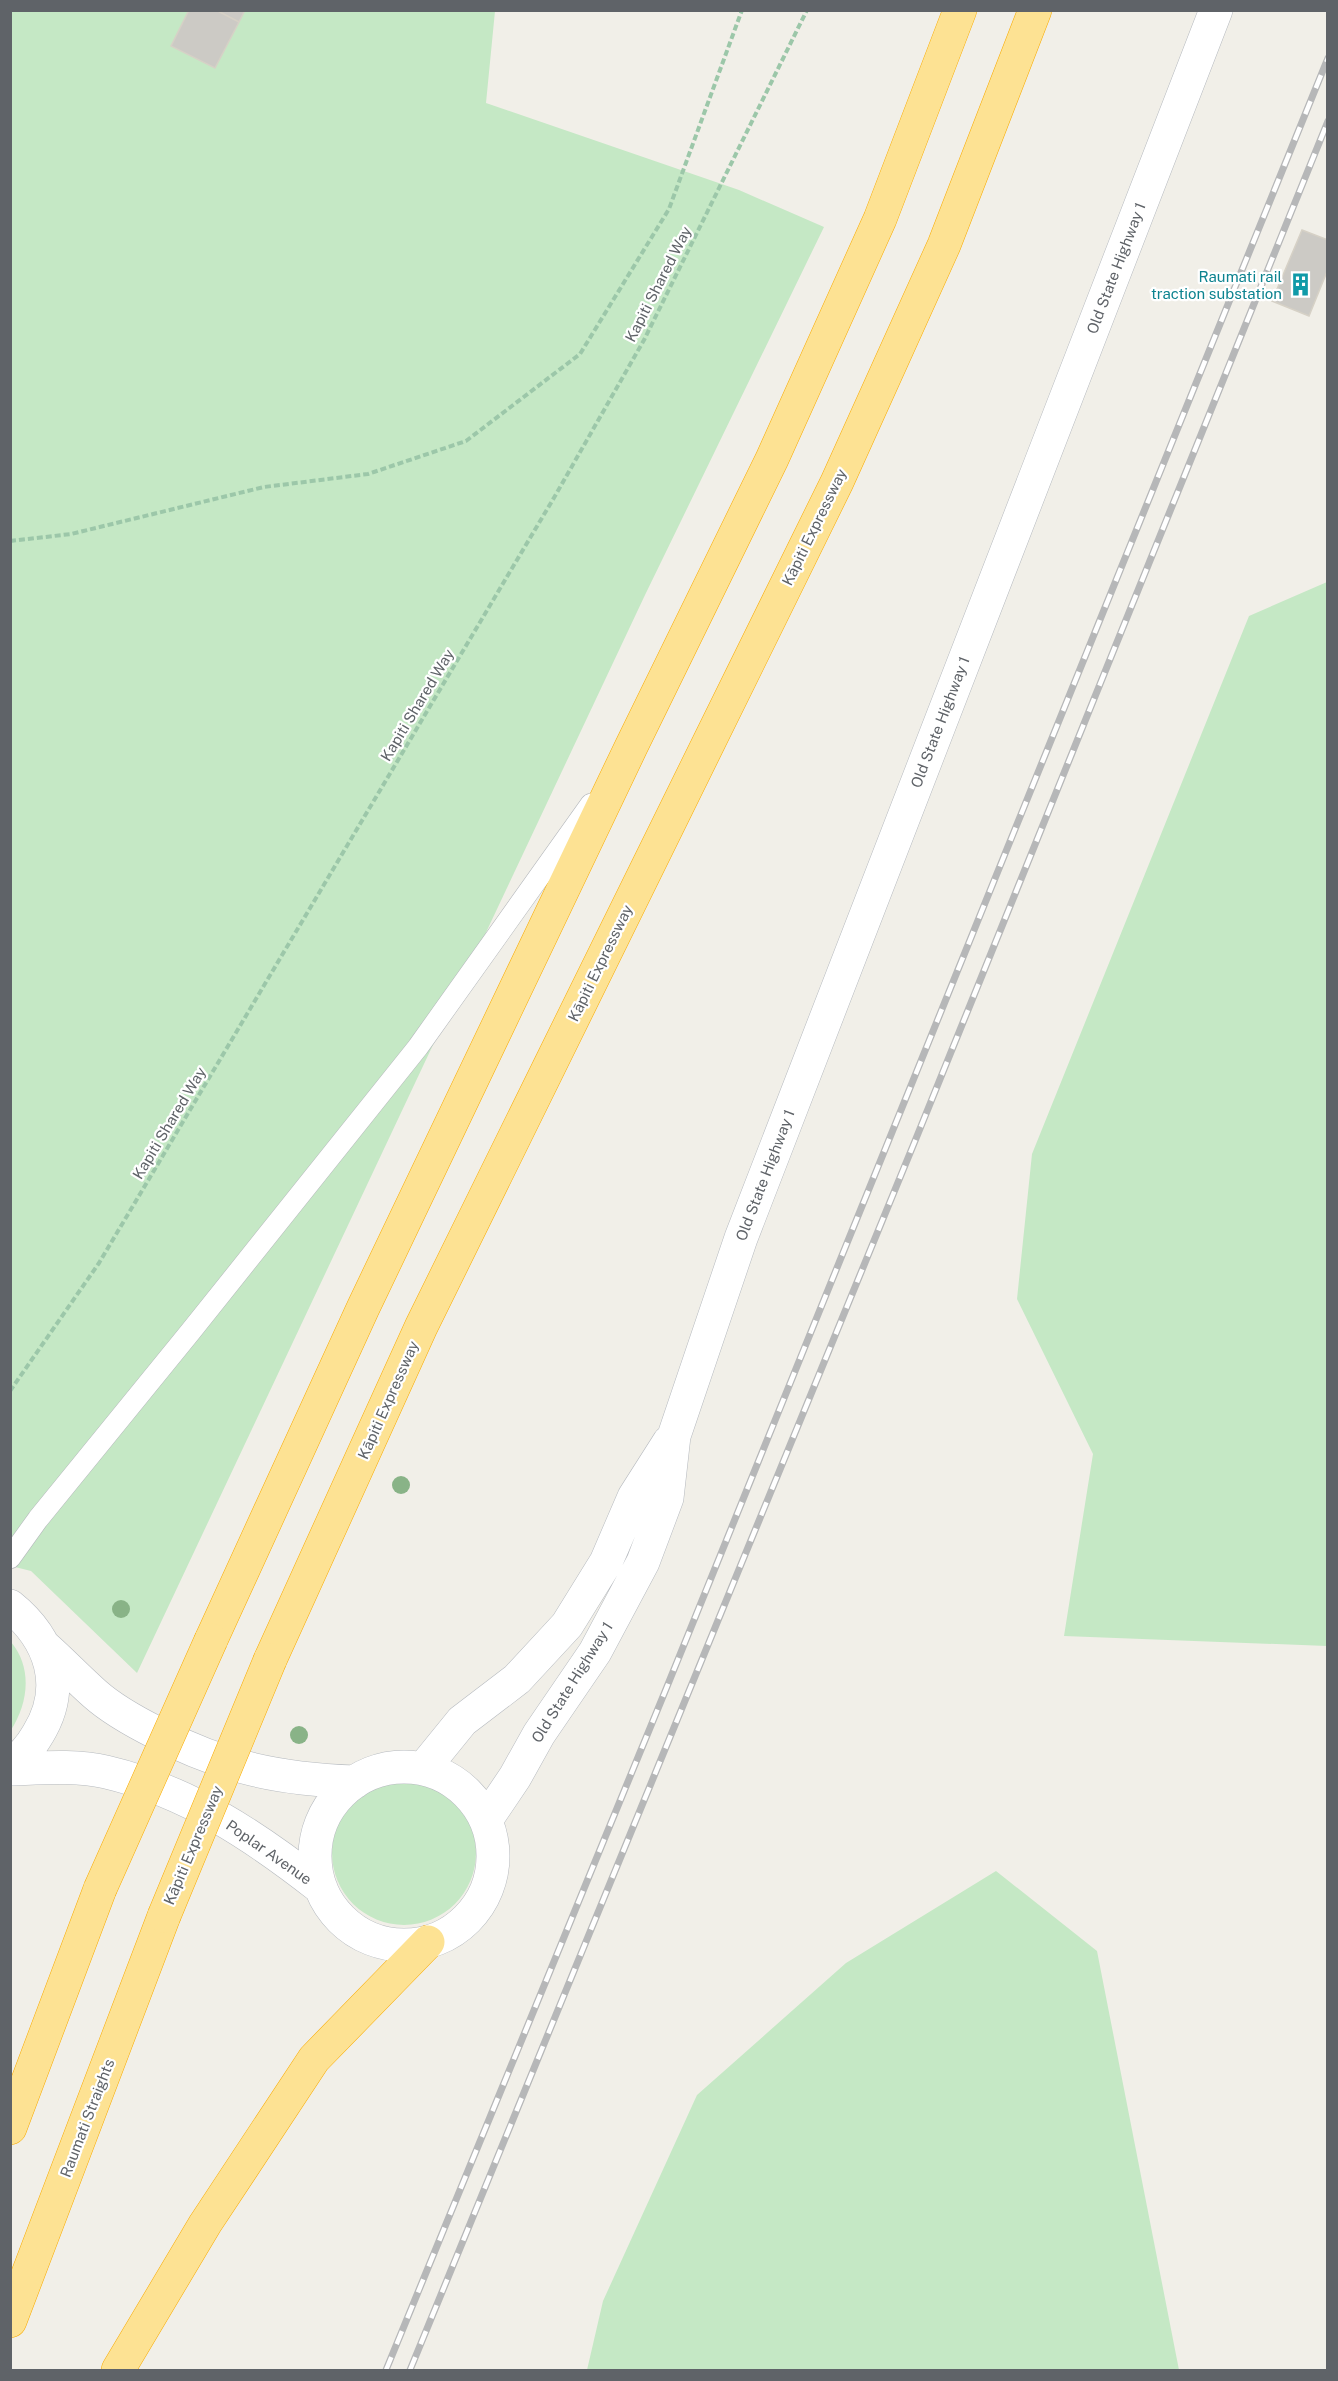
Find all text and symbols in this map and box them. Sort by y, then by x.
street label: Old State Highway 1 [1083,200,1149,336]
street label: Kapiti Shared Way [622,223,694,345]
place label: Raumati rail traction substation [1151,268,1282,302]
building icon: Raumati rail traction substation [1287,272,1313,298]
street label: Kāpiti Expressway [778,466,850,588]
street label: Kapiti Shared Way [377,646,457,764]
street label: Old State Highway 1 [907,654,973,790]
street label: Kāpiti Expressway [564,902,636,1024]
street label: Kapiti Shared Way [129,1064,209,1182]
street label: Old State Highway 1 [732,1107,798,1243]
street label: Kāpiti Expressway [354,1338,422,1462]
street label: Old State Highway 1 [528,1619,616,1745]
street label: Kāpiti Expressway [160,1783,226,1907]
street label: Poplar Avenue [223,1816,315,1888]
street label: Raumati Straights [57,2056,117,2180]

